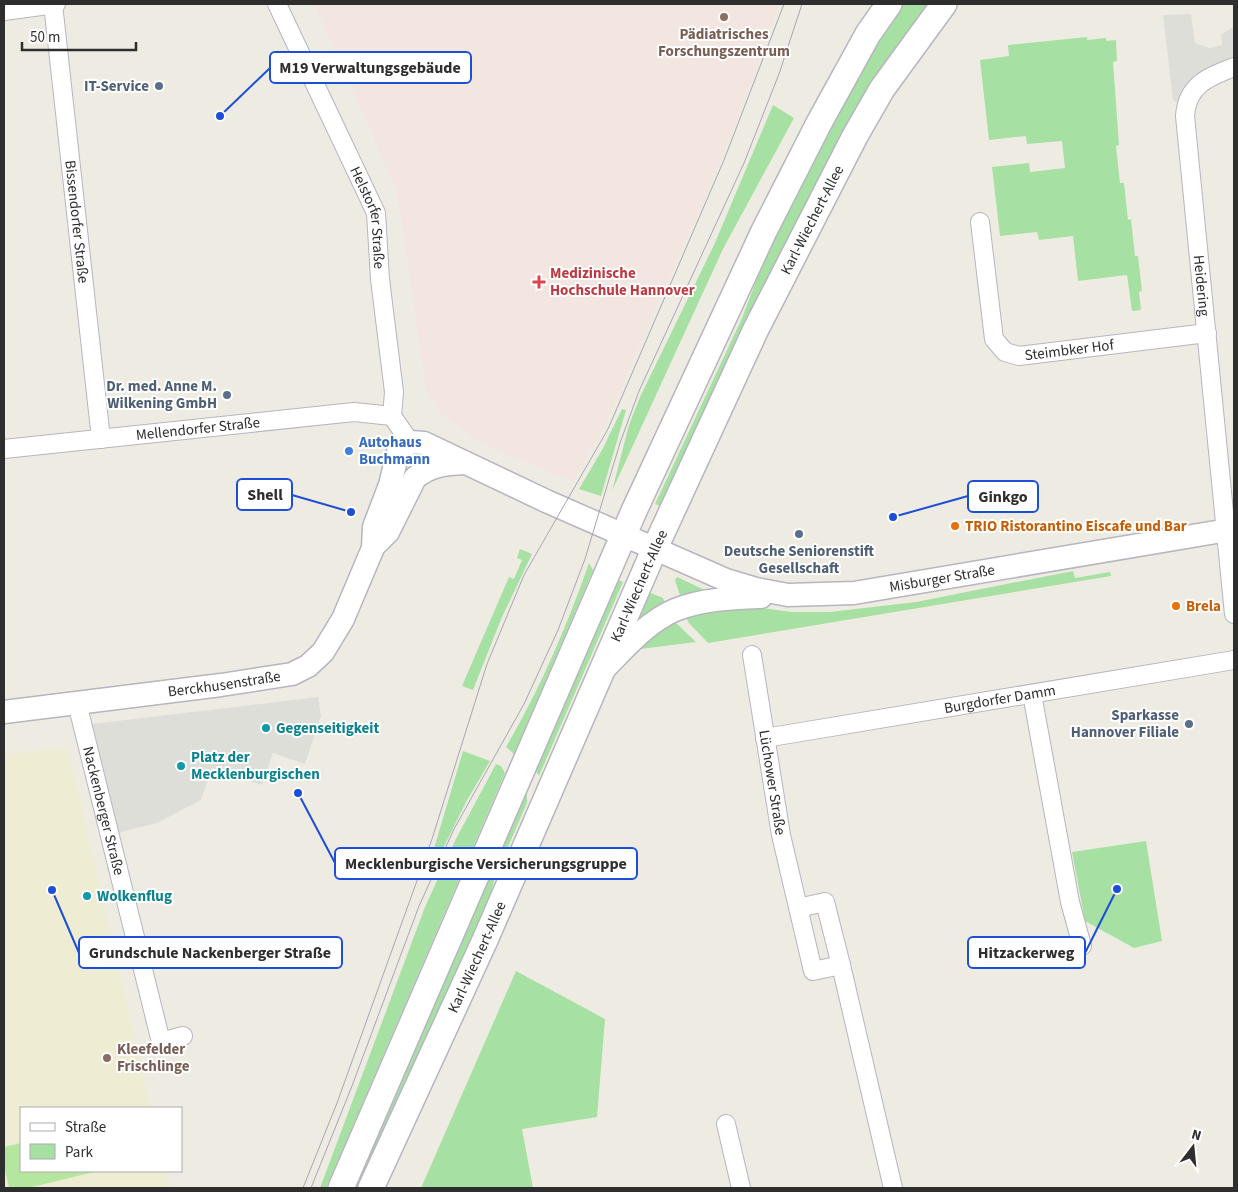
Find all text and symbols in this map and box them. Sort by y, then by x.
marker: Pädiatrisches Forschungszentrum [718,11,730,23]
scale bar [22,20,136,52]
place label: Pädiatrisches Forschungszentrum [658,24,790,62]
text: 50 m [30,27,60,48]
callout: M19 Verwaltungsgebäude [270,52,471,83]
text: M19 Verwaltungsgebäude [279,57,461,79]
place label: IT-Service [84,76,149,97]
marker: IT-Service [153,80,165,92]
street label: Bissendorfer Straße [59,159,94,284]
street label: Karl-Wiechert-Allee [776,162,849,279]
street label: Helstorfer Straße [344,163,389,270]
street label: Heidering [1188,254,1215,318]
place label: Medizinische Hochschule Hannover [550,263,695,301]
marker: Medizinische Hochschule Hannover [532,275,546,289]
street label: Steimbker Hof [1024,334,1116,366]
place label: Dr. med. Anne M. Wilkening GmbH [106,376,217,414]
marker: Dr. med. Anne M. Wilkening GmbH [221,389,233,401]
street label: Mellendorfer Straße [135,412,261,446]
place label: Autohaus Buchmann [358,432,430,470]
marker: Autohaus Buchmann [343,445,355,457]
callout: Shell [237,479,292,510]
callout: Ginkgo [968,481,1038,512]
text: Shell [247,484,283,506]
text: Ginkgo [978,486,1028,508]
place label: TRIO Ristorantino Eiscafe und Bar [965,516,1187,537]
marker: TRIO Ristorantino Eiscafe und Bar [949,520,961,532]
street label: Karl-Wiechert-Allee [605,527,673,645]
marker: Deutsche Seniorenstift Gesellschaft [793,528,805,540]
place label: Deutsche Seniorenstift Gesellschaft [724,541,875,579]
street label: Misburger Straße [888,559,996,598]
place label: Brela [1186,596,1221,617]
marker: Brela [1170,600,1182,612]
street label: Berckhusenstraße [167,666,282,703]
street label: Burgdorfer Damm [943,680,1057,719]
place label: Sparkasse Hannover Filiale [1071,705,1179,743]
place label: Gegenseitigkeit [276,718,379,739]
marker: Sparkasse Hannover Filiale [1183,718,1195,730]
marker: Gegenseitigkeit [260,722,272,734]
street label: Lüchower Straße [753,728,791,836]
street label: Nackenberger Straße [77,744,129,877]
place label: Platz der Mecklenburgischen [191,747,320,785]
marker: Platz der Mecklenburgischen [175,760,187,772]
callout: Mecklenburgische Versicherungsgruppe [335,848,637,879]
text: Mecklenburgische Versicherungsgruppe [345,853,627,875]
place label: Wolkenflug [97,886,172,907]
marker: Wolkenflug [81,890,93,902]
street label: Karl-Wiechert-Allee [443,898,512,1017]
callout: Grundschule Nackenberger Straße [79,937,342,968]
callout: Hitzackerweg [968,937,1085,968]
text: Grundschule Nackenberger Straße [89,942,331,964]
text: Hitzackerweg [978,942,1075,964]
place label: Kleefelder Frischlinge [117,1039,190,1077]
marker: Kleefelder Frischlinge [101,1052,113,1064]
legend [20,1107,182,1172]
text: Straße [65,1117,106,1138]
north arrow [1168,1122,1218,1172]
text: N [1189,1125,1204,1146]
text: Park [65,1142,94,1163]

